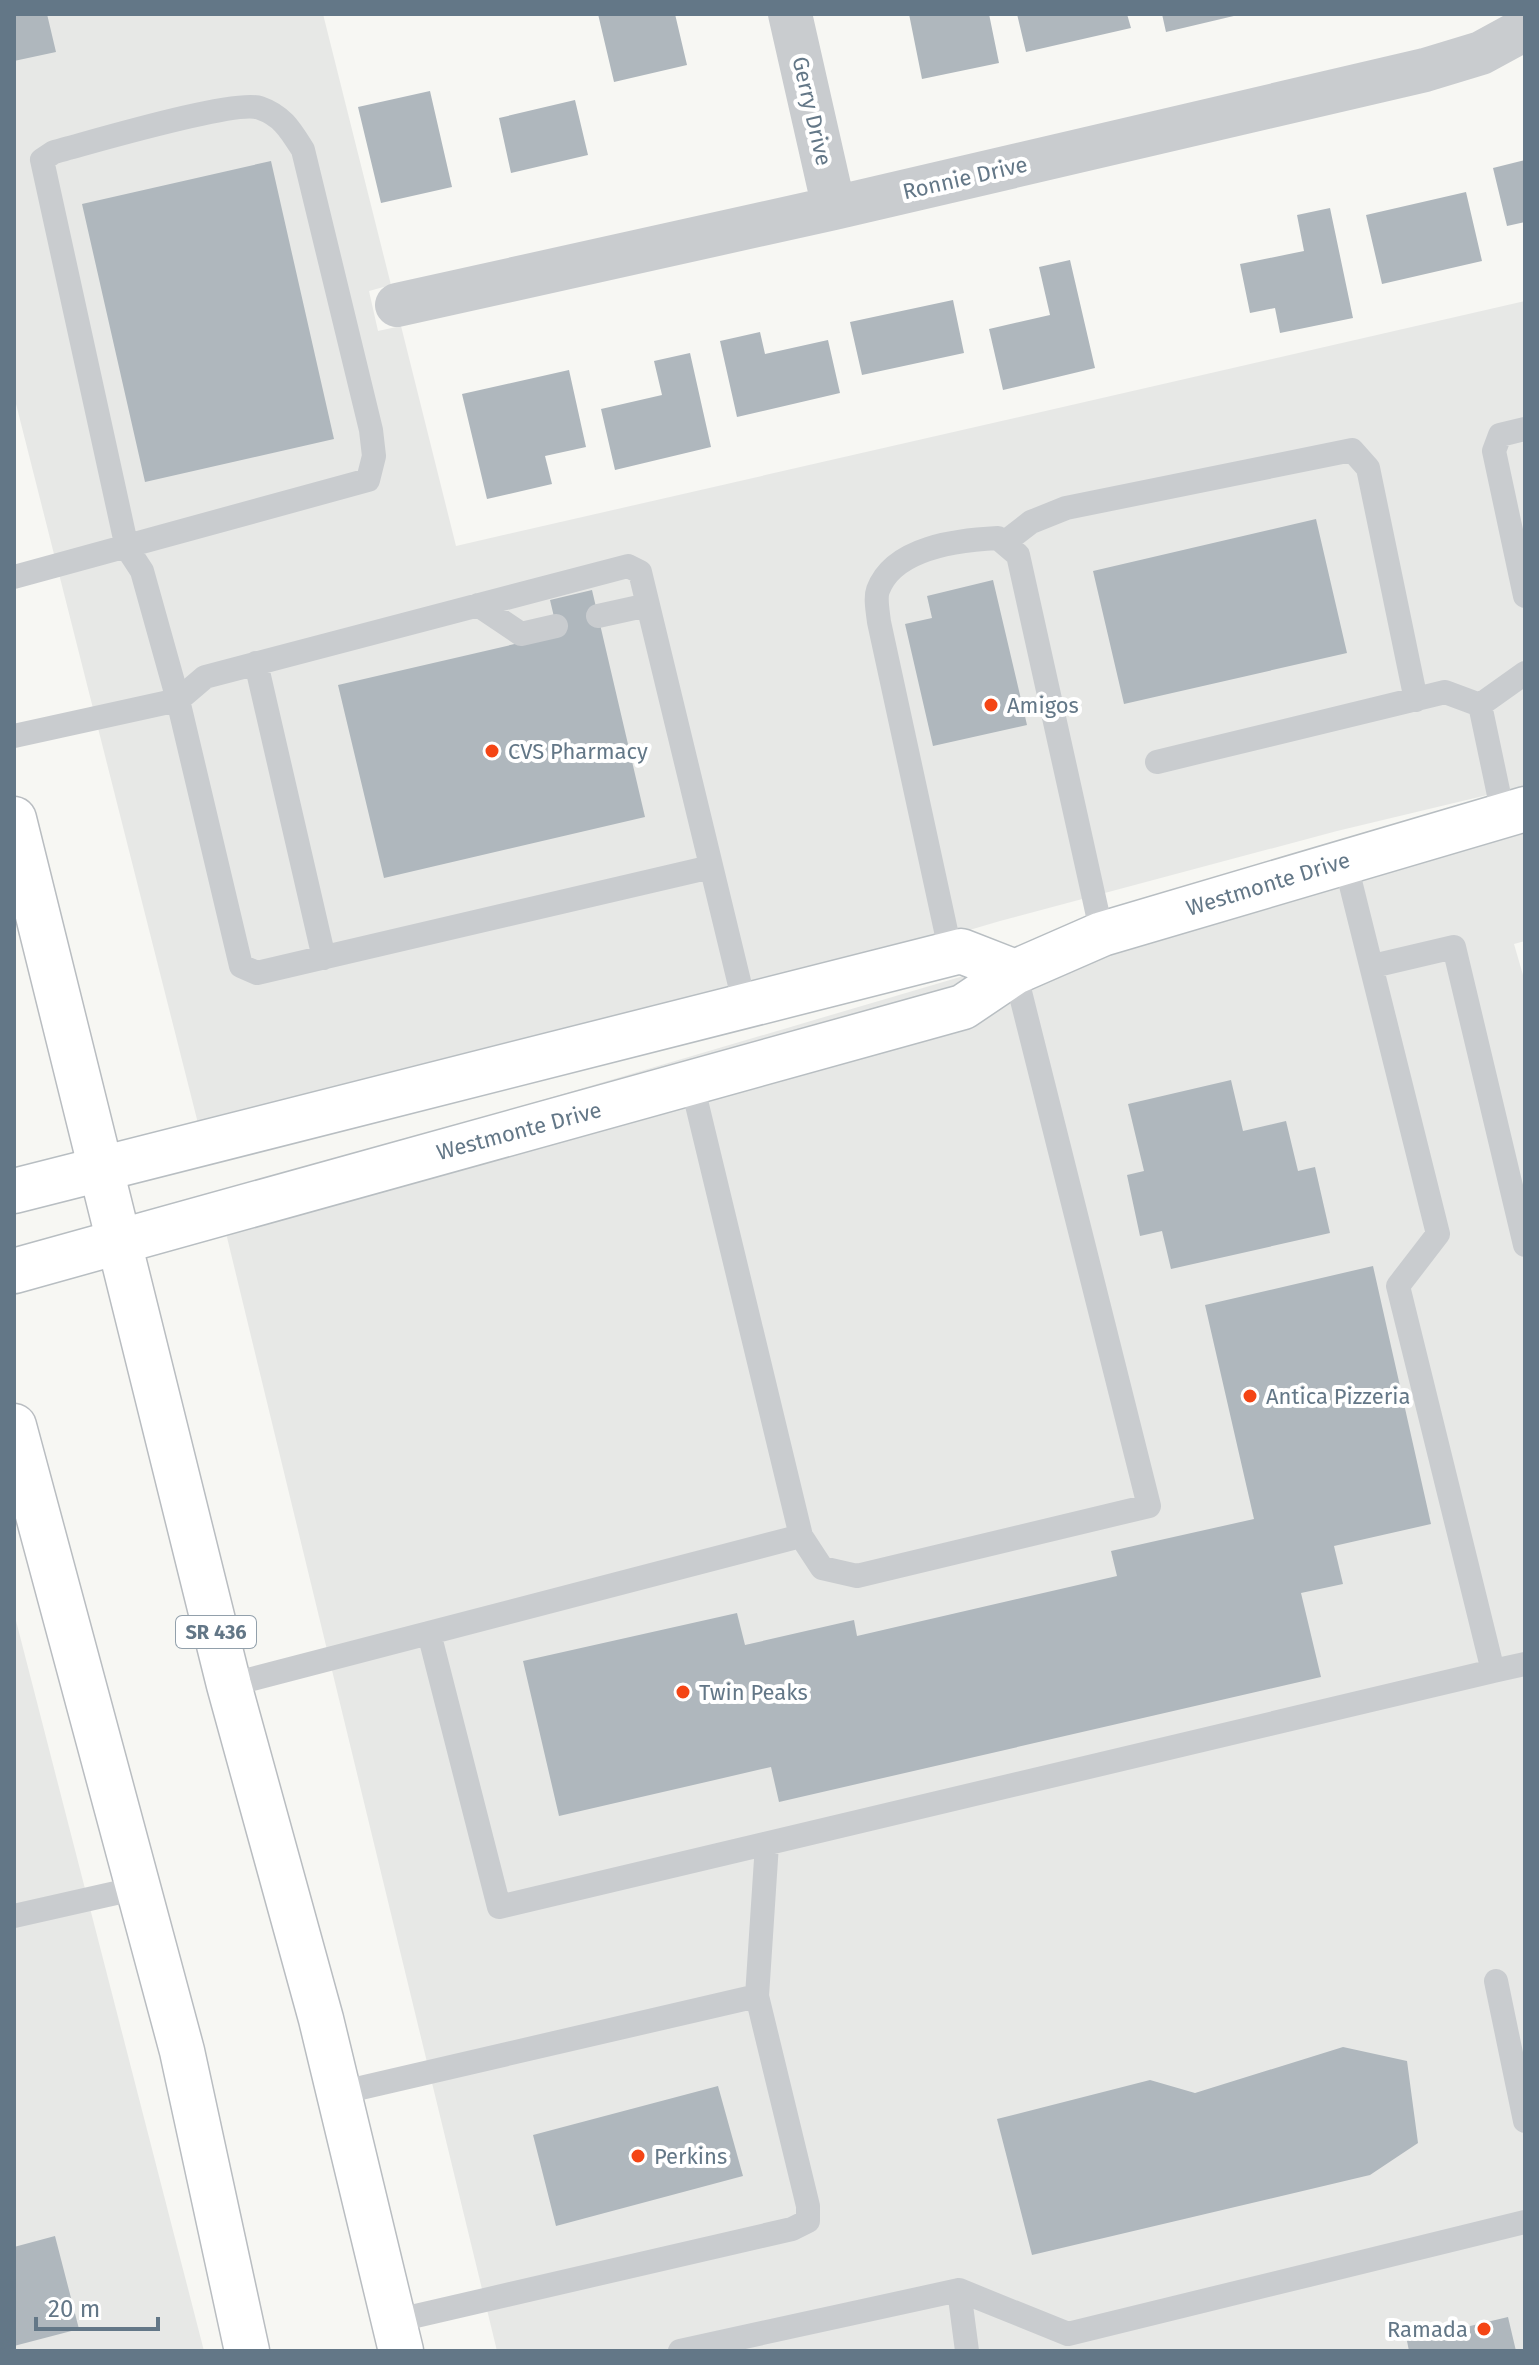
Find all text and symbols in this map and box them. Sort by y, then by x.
street label: Gerry Drive [786,54,838,168]
street label: Ronnie Drive [900,151,1030,205]
place label: Amigos [1007,692,1079,719]
marker: Amigos [982,696,1000,714]
place label: CVS Pharmacy [508,738,648,765]
marker: CVS Pharmacy [483,742,501,760]
street label: Westmonte Drive [1183,846,1353,922]
street label: Westmonte Drive [434,1096,604,1166]
place label: Antica Pizzeria [1266,1383,1410,1410]
marker: Antica Pizzeria [1241,1387,1259,1405]
road number: SR 436 [176,1616,256,1648]
place label: Twin Peaks [699,1679,808,1706]
marker: Twin Peaks [674,1683,692,1701]
place label: Perkins [654,2143,727,2170]
marker: Perkins [629,2147,647,2165]
scale bar [36,2281,158,2331]
text: 20 m [48,2295,100,2323]
place label: Ramada [1387,2316,1468,2343]
marker: Ramada [1475,2320,1493,2338]

